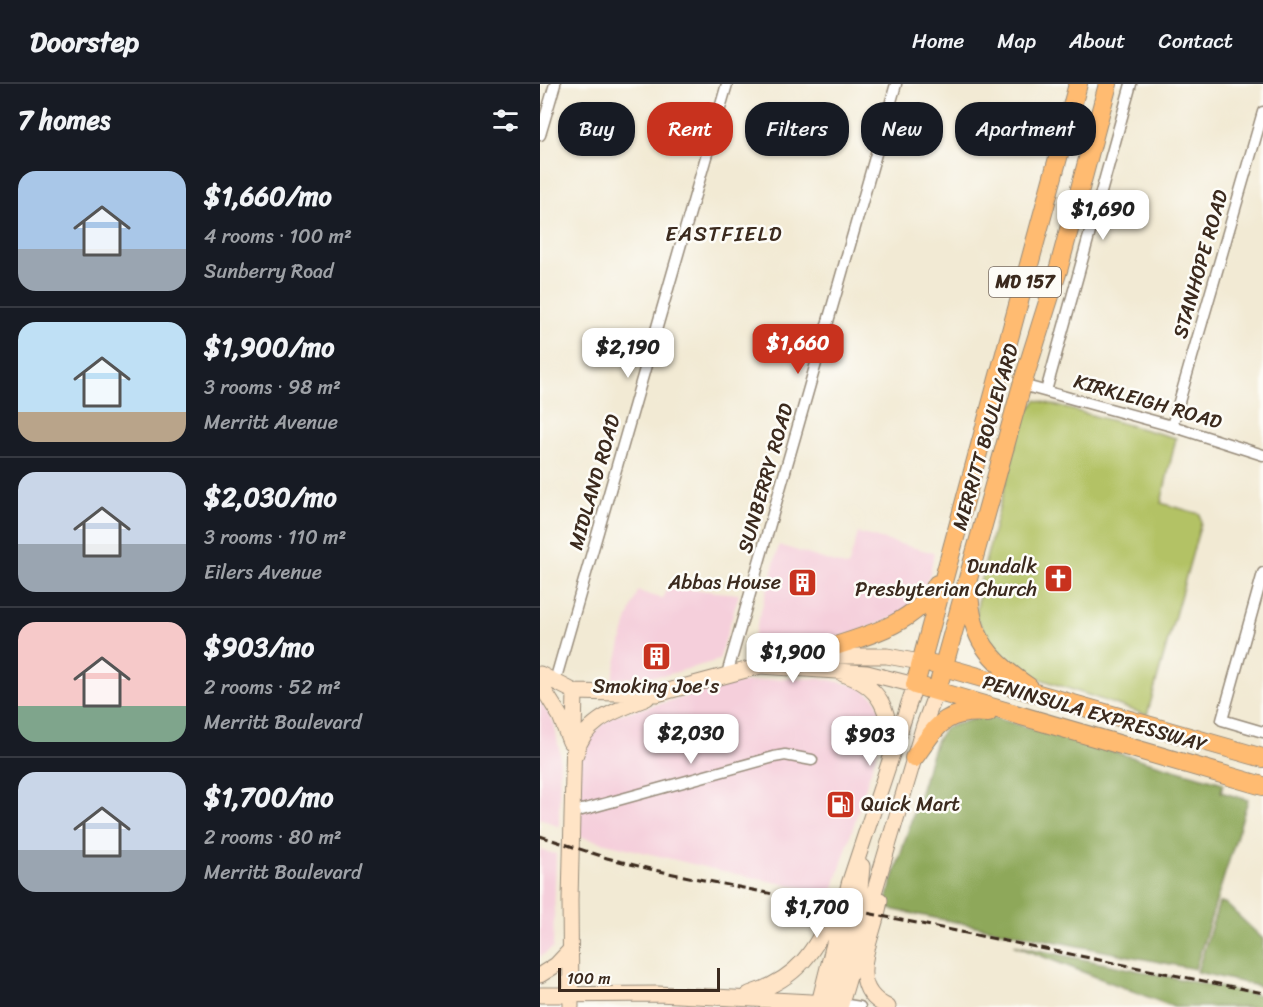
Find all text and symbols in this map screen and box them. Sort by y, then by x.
text: Doorstep [30,17,139,66]
text: Home [912,22,964,60]
text: Map [997,22,1036,60]
text: About [1069,22,1126,60]
text: Contact [1159,22,1233,60]
text: 7 homes [18,97,110,143]
chip: Buy [558,102,635,156]
chip: Rent [647,102,733,156]
chip: Filters [745,102,849,156]
chip: New [861,102,943,156]
chip: Apartment [955,102,1096,156]
icon: filters [489,104,522,137]
text: $1,660/mo [204,173,332,219]
street label: STANHOPE ROAD [1163,186,1238,342]
pin: $1,690 [1054,190,1152,241]
text: $1,690 [1071,192,1135,227]
icon: home [66,195,138,267]
district label: EASTFIELD [665,215,783,253]
text: 4 rooms · 100 m² [204,219,352,254]
text: Sunberry Road [204,254,334,289]
road number: MD 157 [989,267,1061,297]
text: $1,900/mo [204,324,335,370]
pin: $1,660 [749,324,847,375]
text: $1,660 [767,326,829,361]
pin: $2,190 [579,328,677,379]
text: $2,190 [596,330,660,365]
street label: MERRITT BOULEVARD [942,340,1029,535]
icon: home [66,346,138,418]
street label: KIRKLEIGH ROAD [1070,364,1226,439]
text: 3 rooms · 98 m² [204,370,341,405]
street label: SUNBERRY ROAD [727,399,804,557]
text: Merritt Avenue [204,405,338,440]
street label: MIDLAND ROAD [558,410,631,554]
text: $2,030/mo [204,474,337,520]
icon: home [66,496,138,568]
text: 3 rooms · 110 m² [204,520,346,555]
place label: Dundalk Presbyterian Church [855,549,1037,607]
text: Eilers Avenue [204,555,322,590]
church icon: Dundalk Presbyterian Church [1042,562,1074,594]
place label: Abbas House [667,565,781,600]
building icon: Abbas House [786,566,818,598]
text: $903/mo [204,624,314,670]
pin: $1,900 [744,633,842,684]
text: $1,900 [761,635,825,670]
building icon: Smoking Joe's [640,640,672,672]
icon: home [66,646,138,718]
street label: PENINSULA EXPRESSWAY [978,665,1212,763]
place label: Smoking Joe's [593,669,720,704]
text: 2 rooms · 52 m² [204,670,341,705]
text: Merritt Boulevard [204,705,362,740]
pin: $2,030 [642,714,740,765]
text: $2,030 [658,716,724,751]
pin: $903 [834,716,906,767]
text: $903 [845,718,895,753]
text: $1,700/mo [204,774,333,820]
place label: Quick Mart [861,787,960,822]
fuel station icon: Quick Mart [824,788,856,820]
icon: home [66,796,138,868]
text: 2 rooms · 80 m² [204,820,342,855]
text: Merritt Boulevard [204,855,362,890]
pin: $1,700 [768,888,866,939]
text: $1,700 [785,890,849,925]
text: 100 m [567,964,611,993]
scale bar [558,965,720,992]

